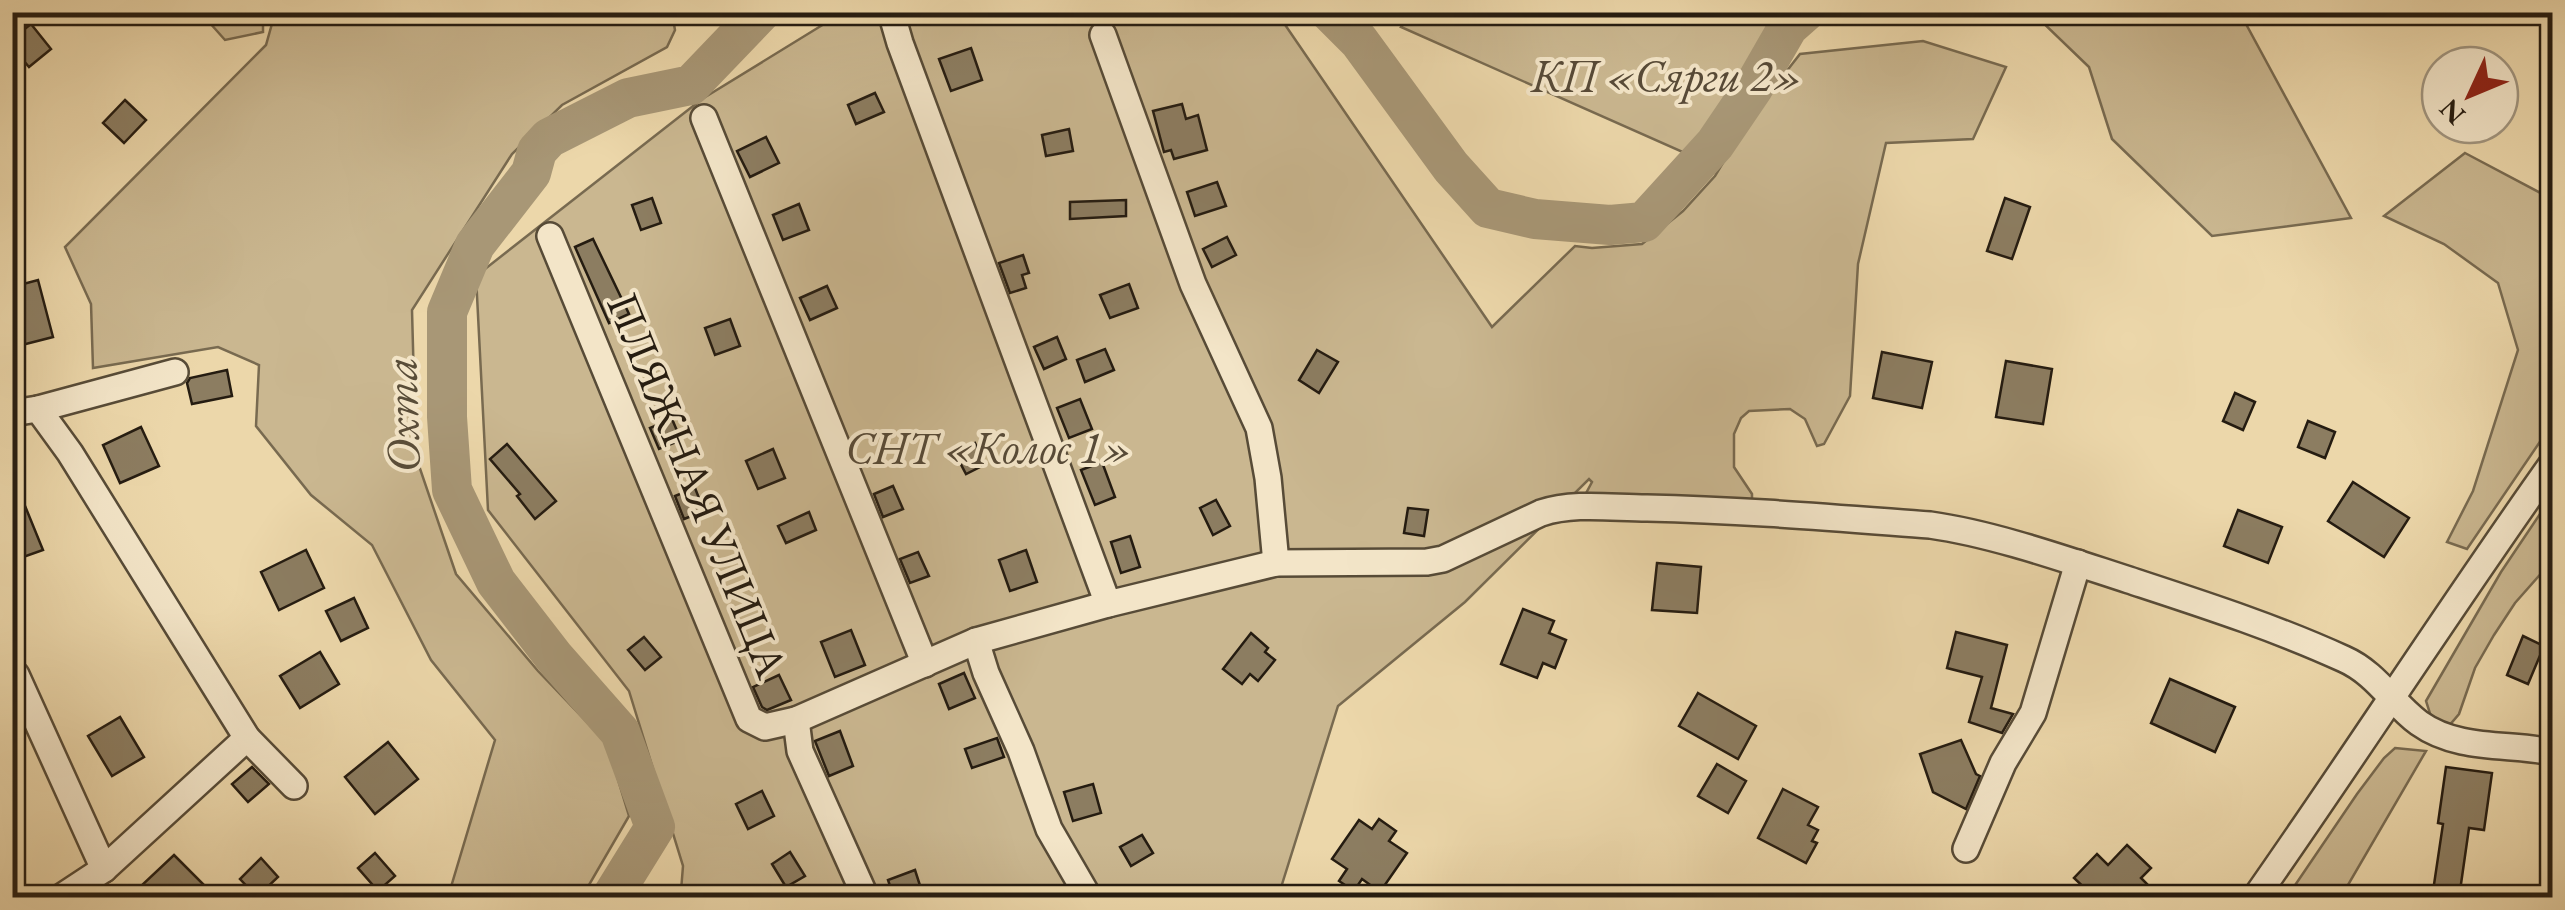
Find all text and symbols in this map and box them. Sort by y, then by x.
north arrow [2420,45,2520,145]
park label: КП «Сярги 2» [1530,46,1803,104]
text: N [2431,91,2473,133]
street label: ПЛЯЖНАЯ УЛИЦА [594,284,802,687]
water label: Охта [368,356,434,474]
park label: СНТ «Колос 1» [845,418,1133,476]

